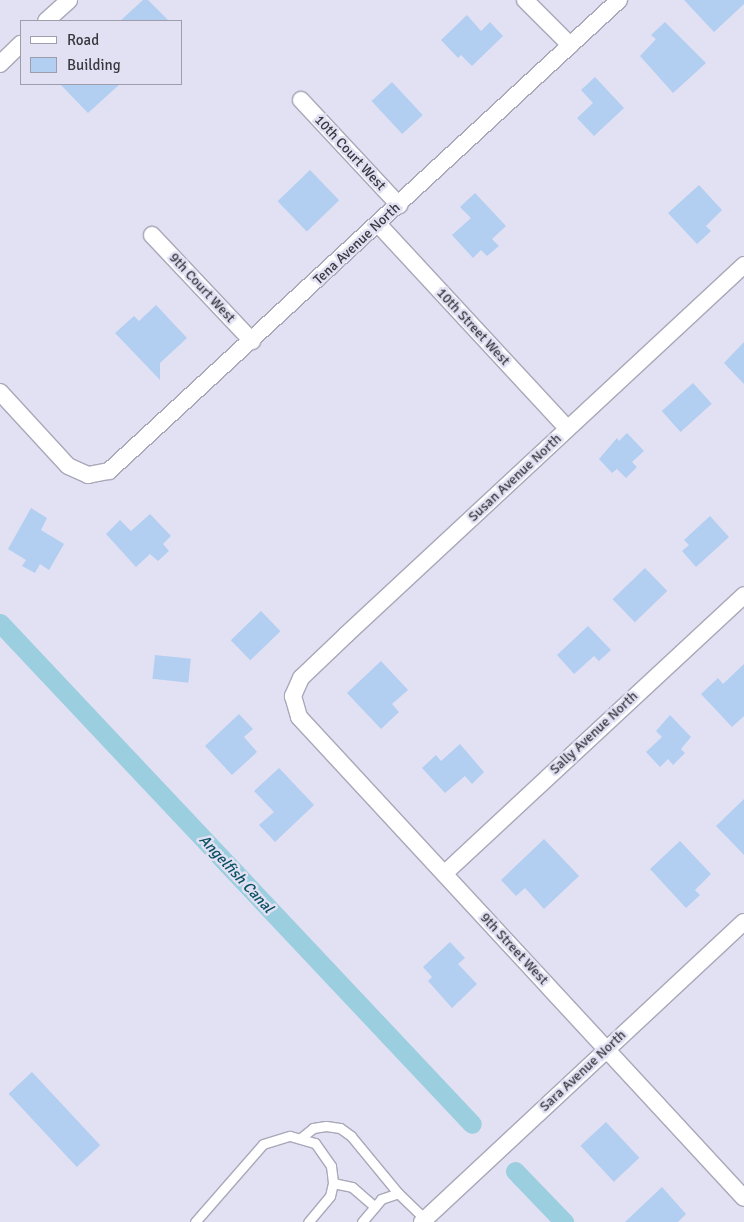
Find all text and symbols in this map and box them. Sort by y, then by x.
legend [20,20,182,85]
text: Road [67,31,99,49]
text: Building [67,56,121,74]
street label: 10th Court West [311,112,389,194]
street label: Tena Avenue North [310,200,404,288]
street label: 9th Court West [165,250,239,326]
street label: 10th Street West [433,285,513,369]
street label: Susan Avenue North [465,431,565,525]
street label: Sally Avenue North [547,688,641,778]
water label: Angelfish Canal [195,831,277,917]
street label: 9th Street West [476,910,552,988]
street label: Sara Avenue North [536,1027,630,1115]

